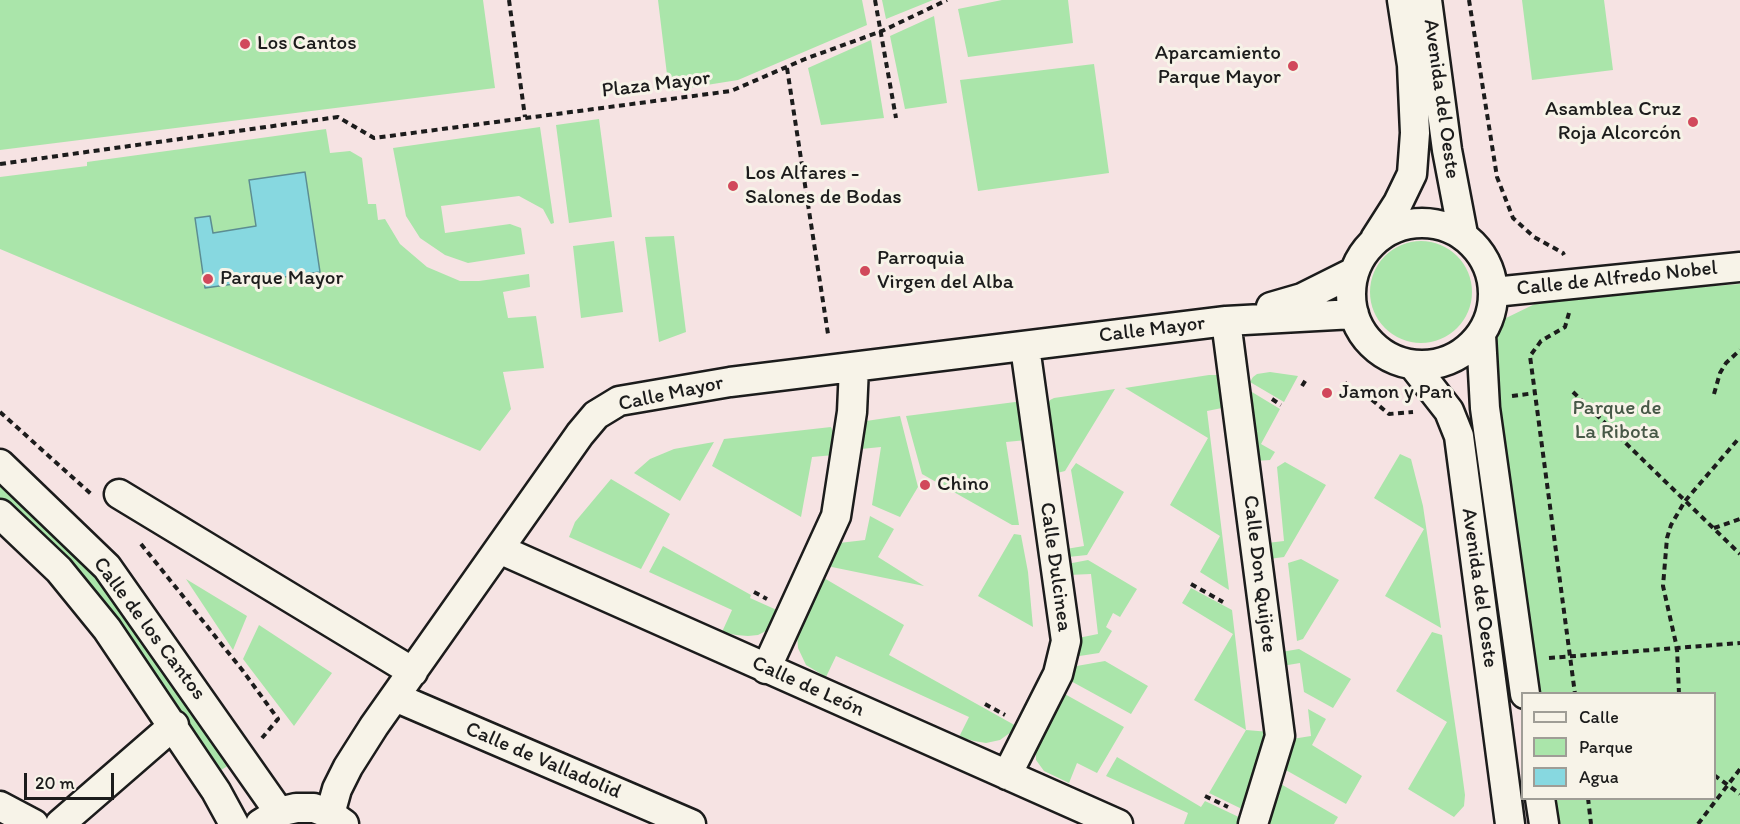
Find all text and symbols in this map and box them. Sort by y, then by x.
street label: Avenida del Oeste [1417,18,1465,180]
place label: Los Cantos [257,31,357,57]
marker: Los Cantos [238,37,252,51]
place label: Aparcamiento Parque Mayor [1155,41,1281,91]
marker: Aparcamiento Parque Mayor [1286,59,1300,73]
street label: Plaza Mayor [600,66,712,104]
place label: Asamblea Cruz Roja Alcorcón [1545,97,1681,147]
marker: Asamblea Cruz Roja Alcorcón [1686,115,1700,129]
place label: Los Alfares - Salones de Bodas [745,161,902,211]
marker: Los Alfares - Salones de Bodas [726,179,740,193]
place label: Parroquia Virgen del Alba [877,246,1014,296]
street label: Calle de Alfredo Nobel [1515,256,1719,302]
marker: Parroquia Virgen del Alba [858,264,872,278]
place label: Parque Mayor [220,266,343,292]
marker: Parque Mayor [201,272,215,286]
street label: Calle Mayor [1098,311,1206,349]
street label: Calle Mayor [616,371,726,417]
place label: Jamon y Pan [1339,380,1453,406]
marker: Jamon y Pan [1320,386,1334,400]
park label: Parque de La Ribota [1572,396,1662,446]
place label: Chino [937,472,989,498]
marker: Chino [918,478,932,492]
street label: Calle Don Quijote [1237,494,1281,654]
street label: Calle Dulcinea [1033,501,1077,633]
street label: Avenida del Oeste [1455,507,1503,669]
street label: Calle de los Cantos [87,553,211,705]
street label: Calle de León [748,651,868,723]
legend [1521,692,1716,800]
text: Calle [1579,706,1619,728]
street label: Calle de Valladolid [461,717,625,805]
text: Parque [1579,736,1633,758]
scale bar [27,761,117,799]
text: Agua [1579,766,1619,788]
text: 20 m [35,772,75,794]

